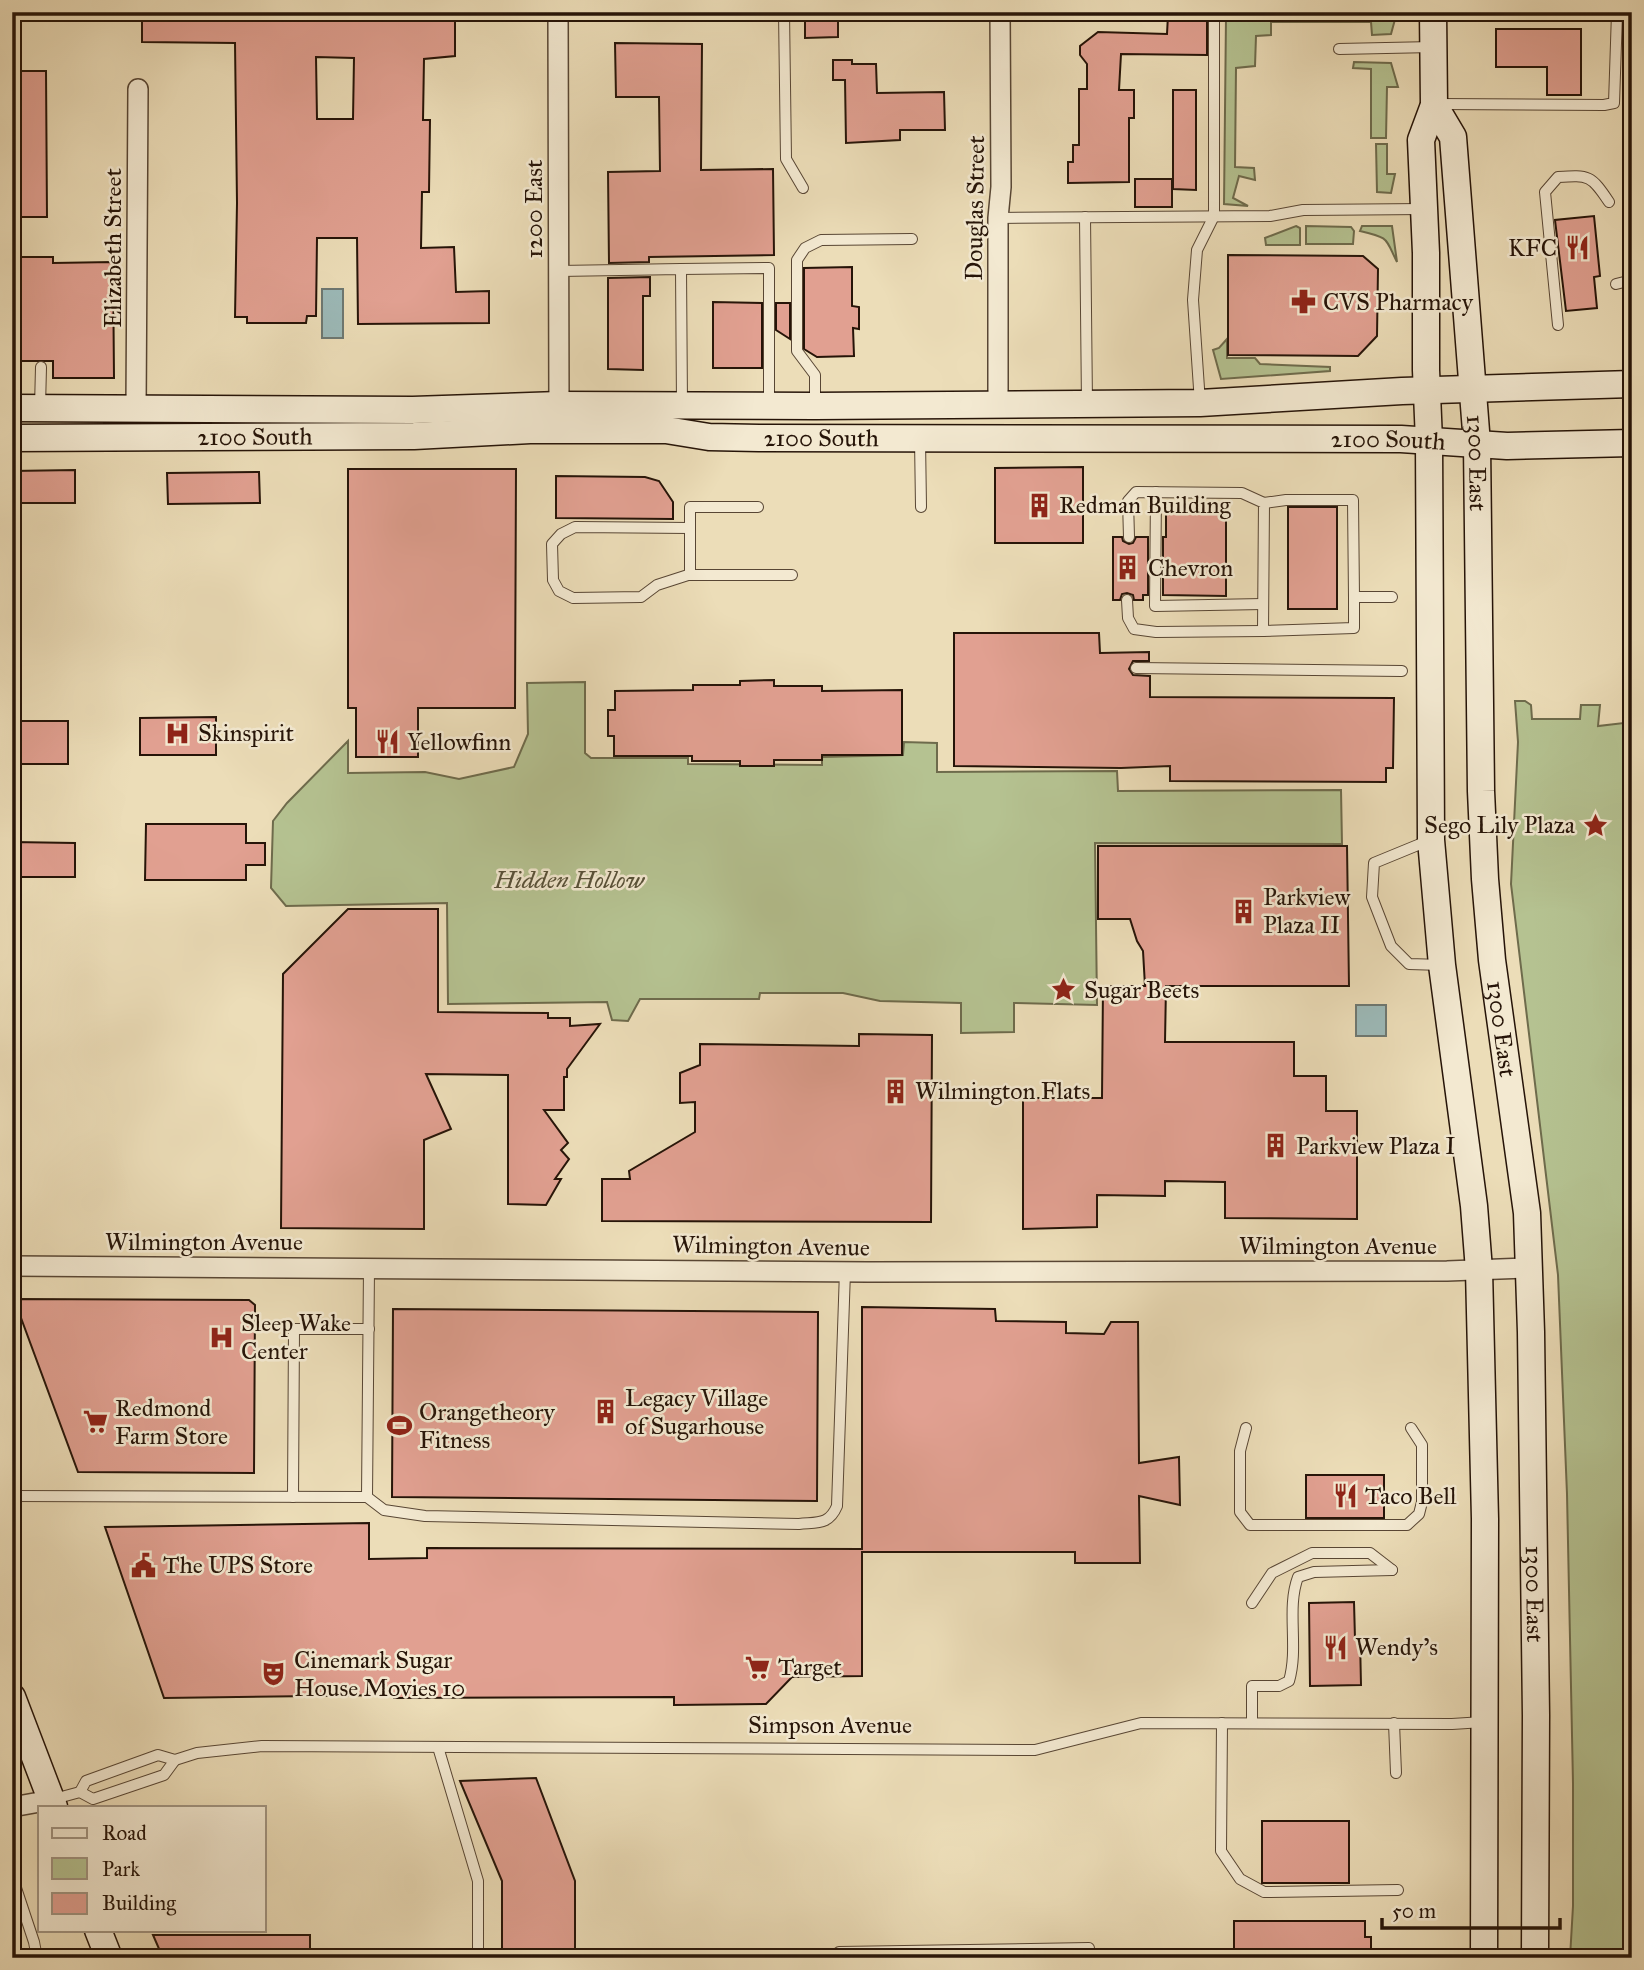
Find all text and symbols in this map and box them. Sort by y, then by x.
street label: Douglas Street [959,135,991,281]
street label: 1200 East [519,159,549,259]
street label: Elizabeth Street [98,168,128,328]
place label: KFC [1508,233,1557,263]
restaurant icon: KFC [1563,234,1591,262]
place label: CVS Pharmacy [1323,287,1474,317]
pharmacy icon: CVS Pharmacy [1289,288,1317,316]
street label: 1300 East [1460,413,1493,512]
street label: 2100 South [197,422,313,452]
street label: 2100 South [764,423,879,453]
street label: 2100 South [1331,424,1447,457]
place label: Redman Building [1059,490,1232,520]
building icon: Redman Building [1025,491,1053,519]
place label: Chevron [1148,553,1233,583]
building icon: Chevron [1114,554,1142,582]
place label: Skinspirit [198,718,294,748]
hospital icon: Skinspirit [164,719,192,747]
place label: Yellowfinn [407,727,511,757]
restaurant icon: Yellowfinn [373,728,401,756]
place label: Sego Lily Plaza [1424,810,1576,840]
place icon: Sego Lily Plaza [1581,811,1609,839]
park label: Hidden Hollow [493,865,645,895]
place label: Parkview Plaza II [1263,882,1352,940]
building icon: Parkview Plaza II [1229,897,1257,925]
place label: Sugar Beets [1084,975,1199,1005]
place icon: Sugar Beets [1050,976,1078,1004]
street label: 1300 East [1480,979,1523,1079]
place label: Wilmington Flats [915,1076,1090,1106]
building icon: Wilmington Flats [881,1077,909,1105]
place label: Parkview Plaza I [1296,1131,1455,1161]
building icon: Parkview Plaza I [1262,1132,1290,1160]
street label: Wilmington Avenue [105,1227,303,1257]
street label: Wilmington Avenue [672,1229,870,1263]
street label: Wilmington Avenue [1239,1231,1437,1261]
place label: Sleep Wake Center [241,1308,351,1366]
hospital icon: Sleep Wake Center [207,1323,235,1351]
place label: Legacy Village of Sugarhouse [625,1383,768,1441]
place label: Redmond Farm Store [115,1393,228,1451]
place label: Orangetheory Fitness [419,1397,556,1455]
building icon: Legacy Village of Sugarhouse [591,1398,619,1426]
supermarket icon: Redmond Farm Store [81,1408,109,1436]
sports icon: Orangetheory Fitness [385,1412,413,1440]
place label: Taco Bell [1365,1481,1457,1511]
restaurant icon: Taco Bell [1331,1482,1359,1510]
street label: 1300 East [1519,1545,1550,1643]
place label: The UPS Store [163,1550,313,1580]
public building icon: The UPS Store [129,1551,157,1579]
place label: Wendy's [1355,1632,1438,1662]
restaurant icon: Wendy's [1321,1633,1349,1661]
place label: Cinemark Sugar House Movies 10 [294,1645,465,1703]
place label: Target [778,1652,842,1682]
supermarket icon: Target [744,1653,772,1681]
theatre icon: Cinemark Sugar House Movies 10 [260,1660,288,1688]
street label: Simpson Avenue [748,1710,912,1740]
legend [38,1806,266,1932]
text: Road [102,1820,147,1846]
text: Park [102,1856,140,1882]
scale bar [1382,1886,1560,1930]
text: Building [102,1890,176,1916]
text: 50 m [1392,1898,1437,1924]

